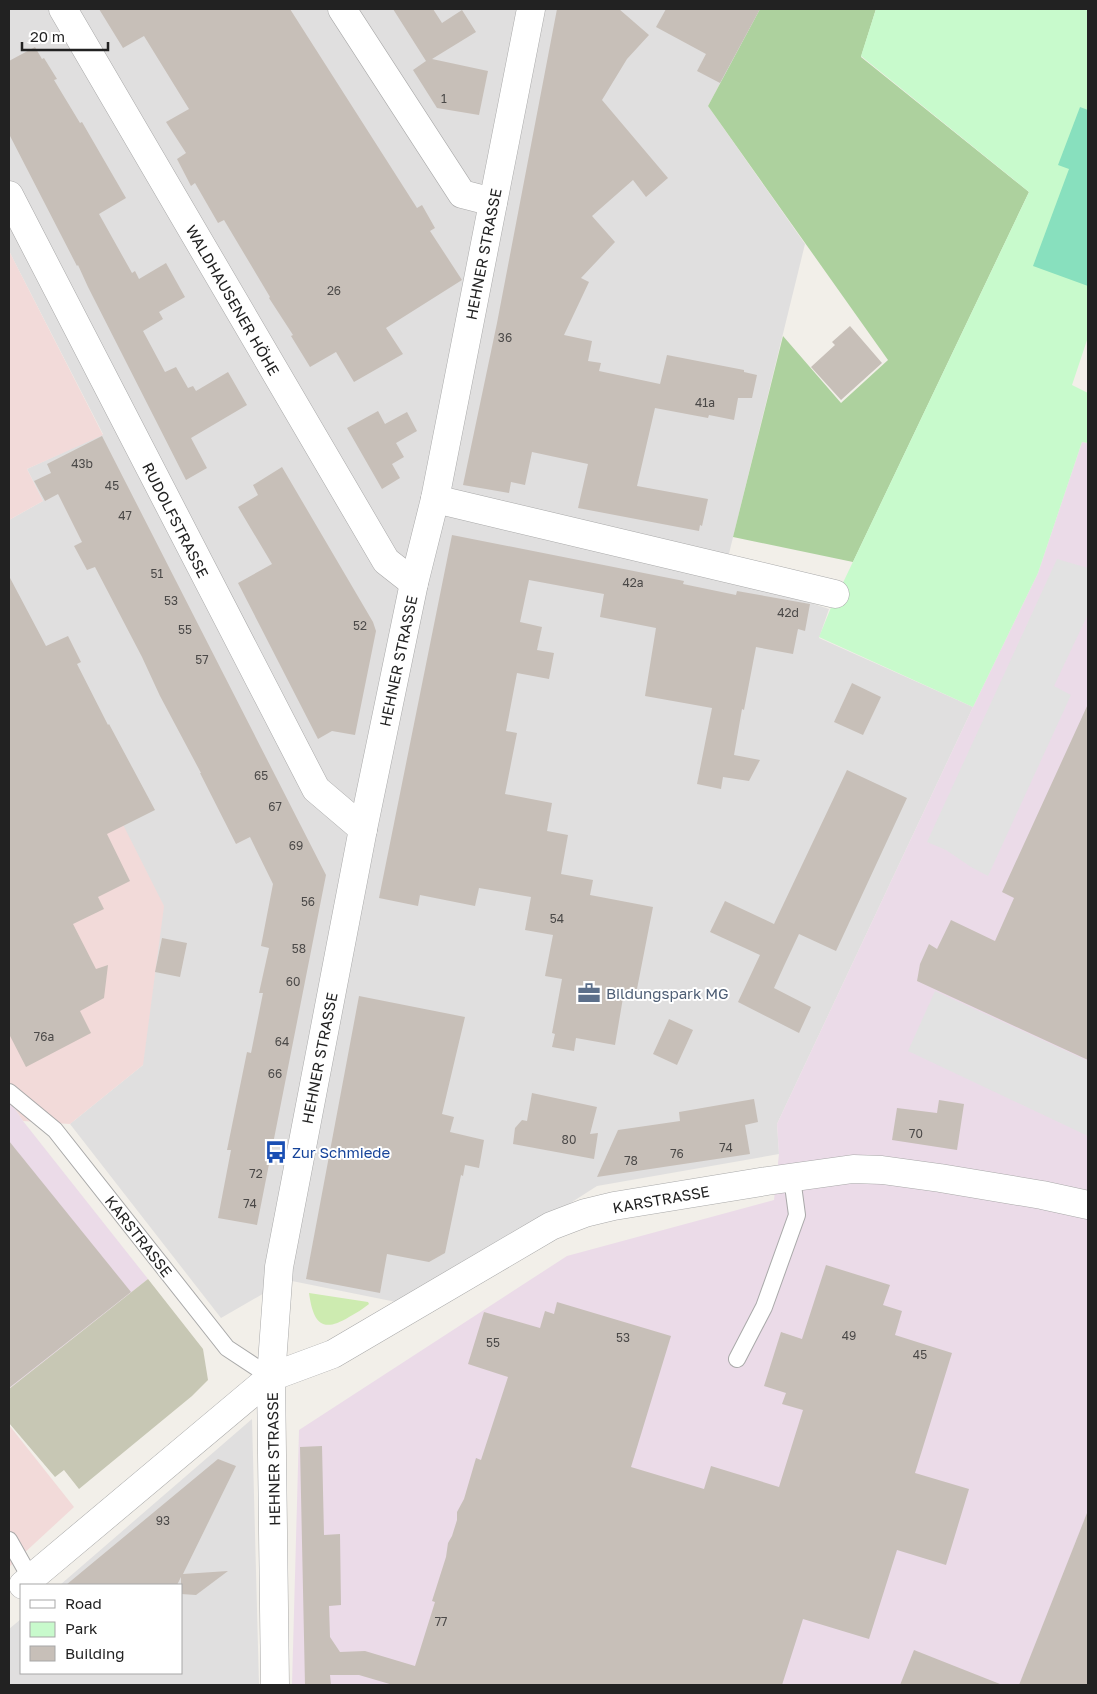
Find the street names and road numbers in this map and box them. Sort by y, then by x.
street label: HEHNER STRASSE [461,187,505,321]
street label: WALDHAUSENER HÖHE [182,222,284,378]
street label: RUDOLFSTRASSE [139,459,213,581]
street label: HEHNER STRASSE [375,594,421,728]
street label: HEHNER STRASSE [297,991,341,1125]
street label: KARSTRASSE [611,1182,711,1216]
street label: KARSTRASSE [102,1192,176,1280]
street label: HEHNER STRASSE [263,1392,283,1526]

